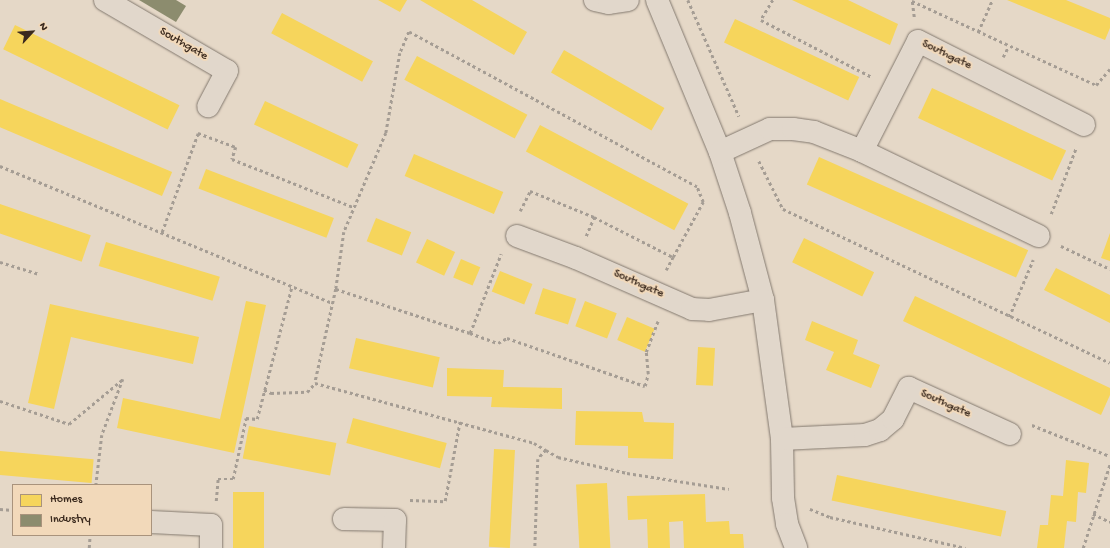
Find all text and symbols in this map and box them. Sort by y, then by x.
north arrow [12,12,52,52]
text: N [36,21,50,33]
street label: Southgate [156,25,210,65]
street label: Southgate [919,38,973,74]
street label: Southgate [611,268,665,302]
street label: Southgate [918,388,972,422]
legend [12,484,152,536]
text: Homes [50,493,82,507]
text: Industry [50,513,91,527]

